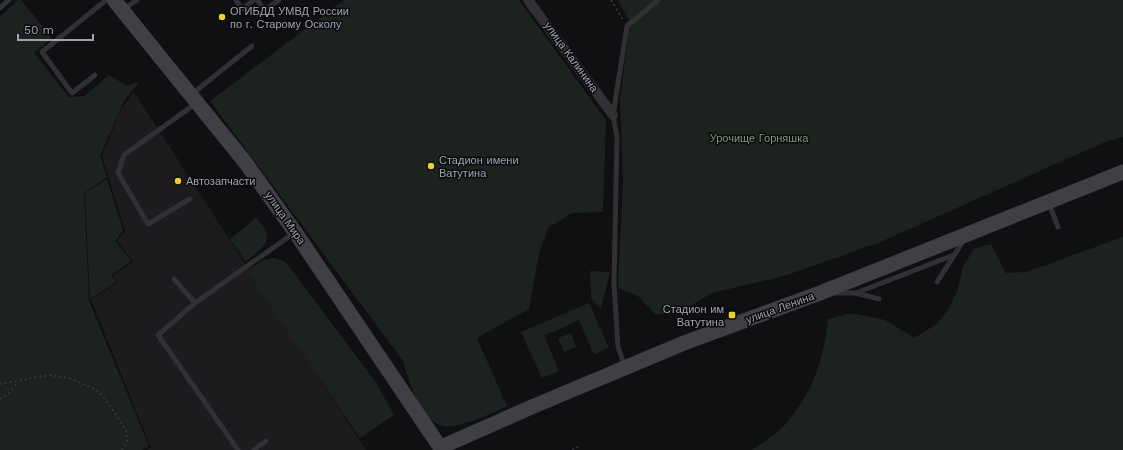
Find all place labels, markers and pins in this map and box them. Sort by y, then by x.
place label: ОГИБДД УМВД России по г. Старому Осколу [230,5,349,31]
marker: ОГИБДД УМВД России по г. Старому Осколу [217,12,227,22]
place label: Стадион имени Ватутина [439,154,519,180]
marker: Стадион имени Ватутина [426,161,436,171]
place label: Автозапчасти [186,175,256,188]
marker: Автозапчасти [173,176,183,186]
place label: Стадион им Ватутина [663,303,725,329]
marker: Стадион им Ватутина [727,310,737,320]

